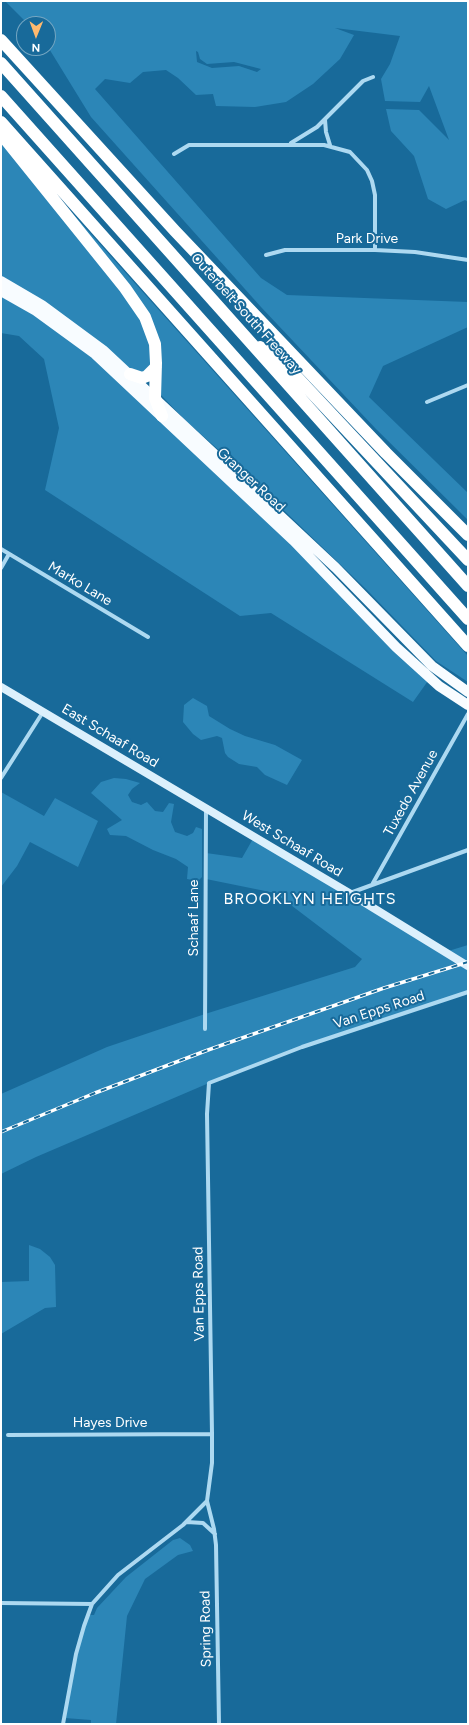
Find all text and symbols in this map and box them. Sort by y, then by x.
north arrow [16,16,56,56]
text: N [31,41,40,54]
street label: Park Drive [336,231,398,247]
street label: Outerbelt South Freeway [187,250,305,378]
street label: Granger Road [214,444,288,516]
street label: Marko Lane [45,558,115,610]
street label: East Schaaf Road [59,701,161,771]
street label: Tuxedo Avenue [380,747,442,839]
street label: West Schaaf Road [238,807,346,881]
street label: Schaaf Lane [186,880,202,956]
district label: BROOKLYN HEIGHTS [223,889,397,909]
street label: Van Epps Road [331,987,427,1033]
street label: Van Epps Road [190,1247,208,1341]
street label: Hayes Drive [73,1415,147,1431]
street label: Spring Road [197,1591,215,1667]

